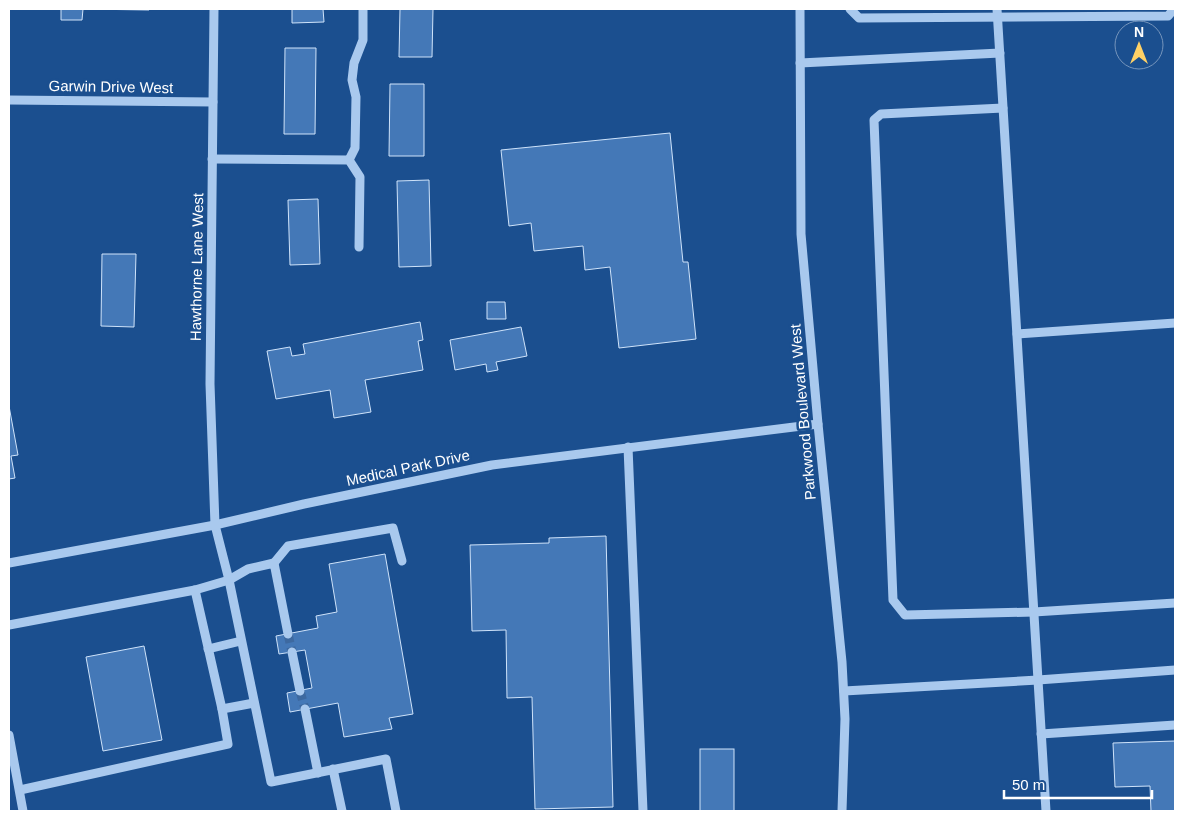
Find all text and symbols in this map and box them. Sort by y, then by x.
north arrow [1114,20,1164,70]
text: N [1134,24,1144,40]
street label: Garwin Drive West [48,77,174,96]
street label: Hawthorne Lane West [187,192,206,341]
street label: Parkwood Boulevard West [786,323,819,501]
street label: Medical Park Drive [345,446,471,489]
scale bar [1004,768,1152,800]
text: 50 m [1012,776,1045,793]

